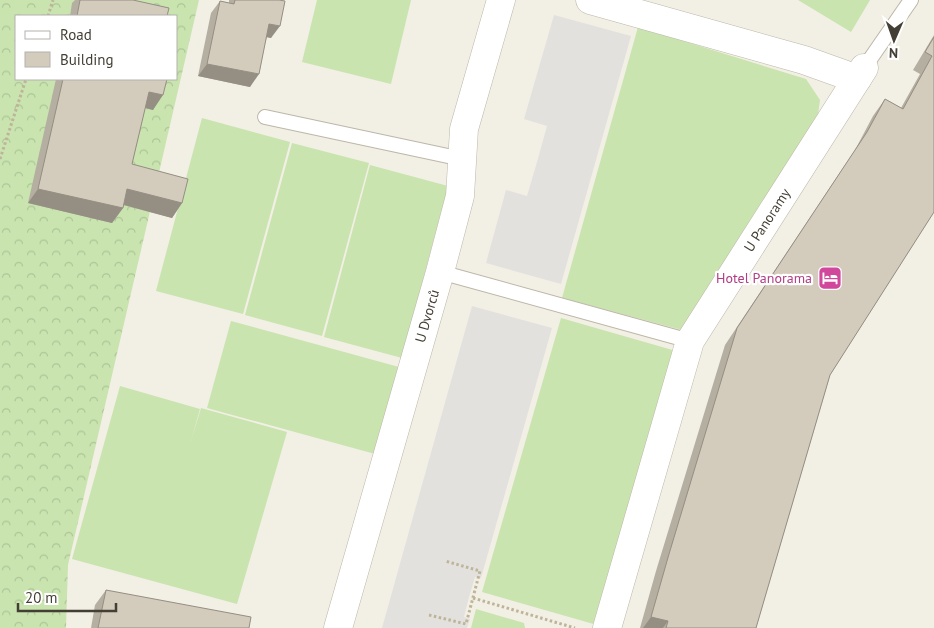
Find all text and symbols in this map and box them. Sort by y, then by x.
legend [15,15,178,80]
north arrow [869,15,919,65]
text: Road [60,25,92,44]
text: N [889,44,898,62]
text: Building [60,50,114,69]
street label: U Panoramy [740,185,794,255]
hotel icon: Hotel Panorama [817,265,843,291]
place label: Hotel Panorama [716,269,812,287]
street label: U Dvorců [411,287,443,345]
scale bar [18,580,115,612]
text: 20 m [25,588,58,607]

